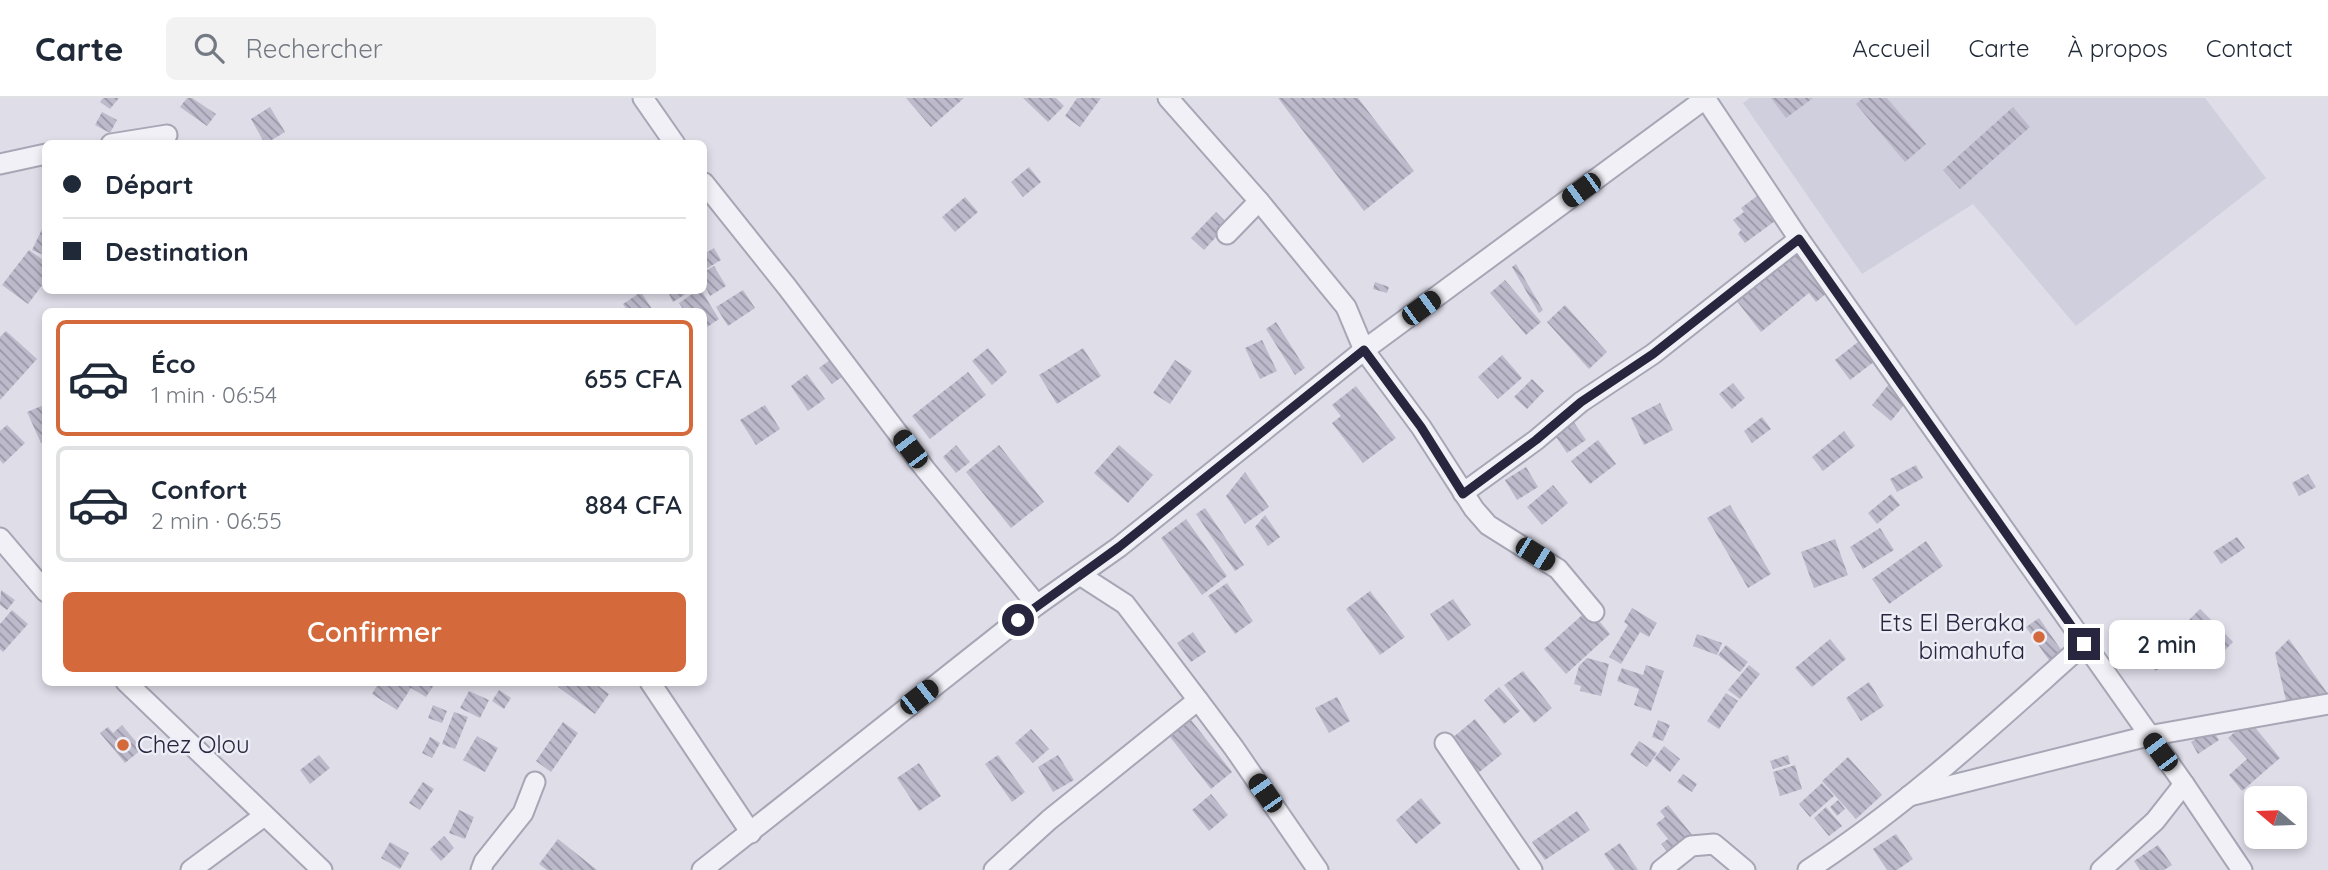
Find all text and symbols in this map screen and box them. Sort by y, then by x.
search box [166,17,656,80]
text: Carte [35,28,124,69]
icon: search [190,29,228,67]
text: Rechercher [246,32,383,65]
text: Accueil [1852,33,1931,63]
text: Carte [1969,33,2030,63]
text: À propos [2068,33,2168,63]
text: Contact [2206,33,2293,63]
text: Départ [105,168,194,201]
car [1558,169,1605,211]
text: Destination [105,235,249,268]
car [1398,287,1445,329]
icon: car [67,347,130,410]
text: Éco [151,347,196,380]
text: 655 CFA [584,362,682,395]
text: 1 min · 06:54 [151,380,277,409]
car [889,426,932,472]
icon: car [67,473,130,536]
text: Confort [151,473,248,506]
text: 884 CFA [585,488,682,521]
text: 2 min · 06:55 [151,506,282,535]
car [1512,534,1559,574]
button: Confirmer [63,592,686,672]
route start [1002,604,1034,636]
place label: Ets El Beraka bimahufa [1879,607,2025,665]
callout: 2 min [2108,620,2224,668]
route end [2068,628,2100,660]
marker: Ets El Beraka bimahufa [2031,629,2047,645]
text: 2 min [2137,630,2197,659]
car [896,676,943,718]
place label: Chez Olou [137,729,250,759]
car [2139,729,2182,775]
marker: Chez Olou [115,737,131,753]
car [1245,770,1286,816]
north arrow [2244,786,2306,849]
map controls [2244,786,2307,849]

